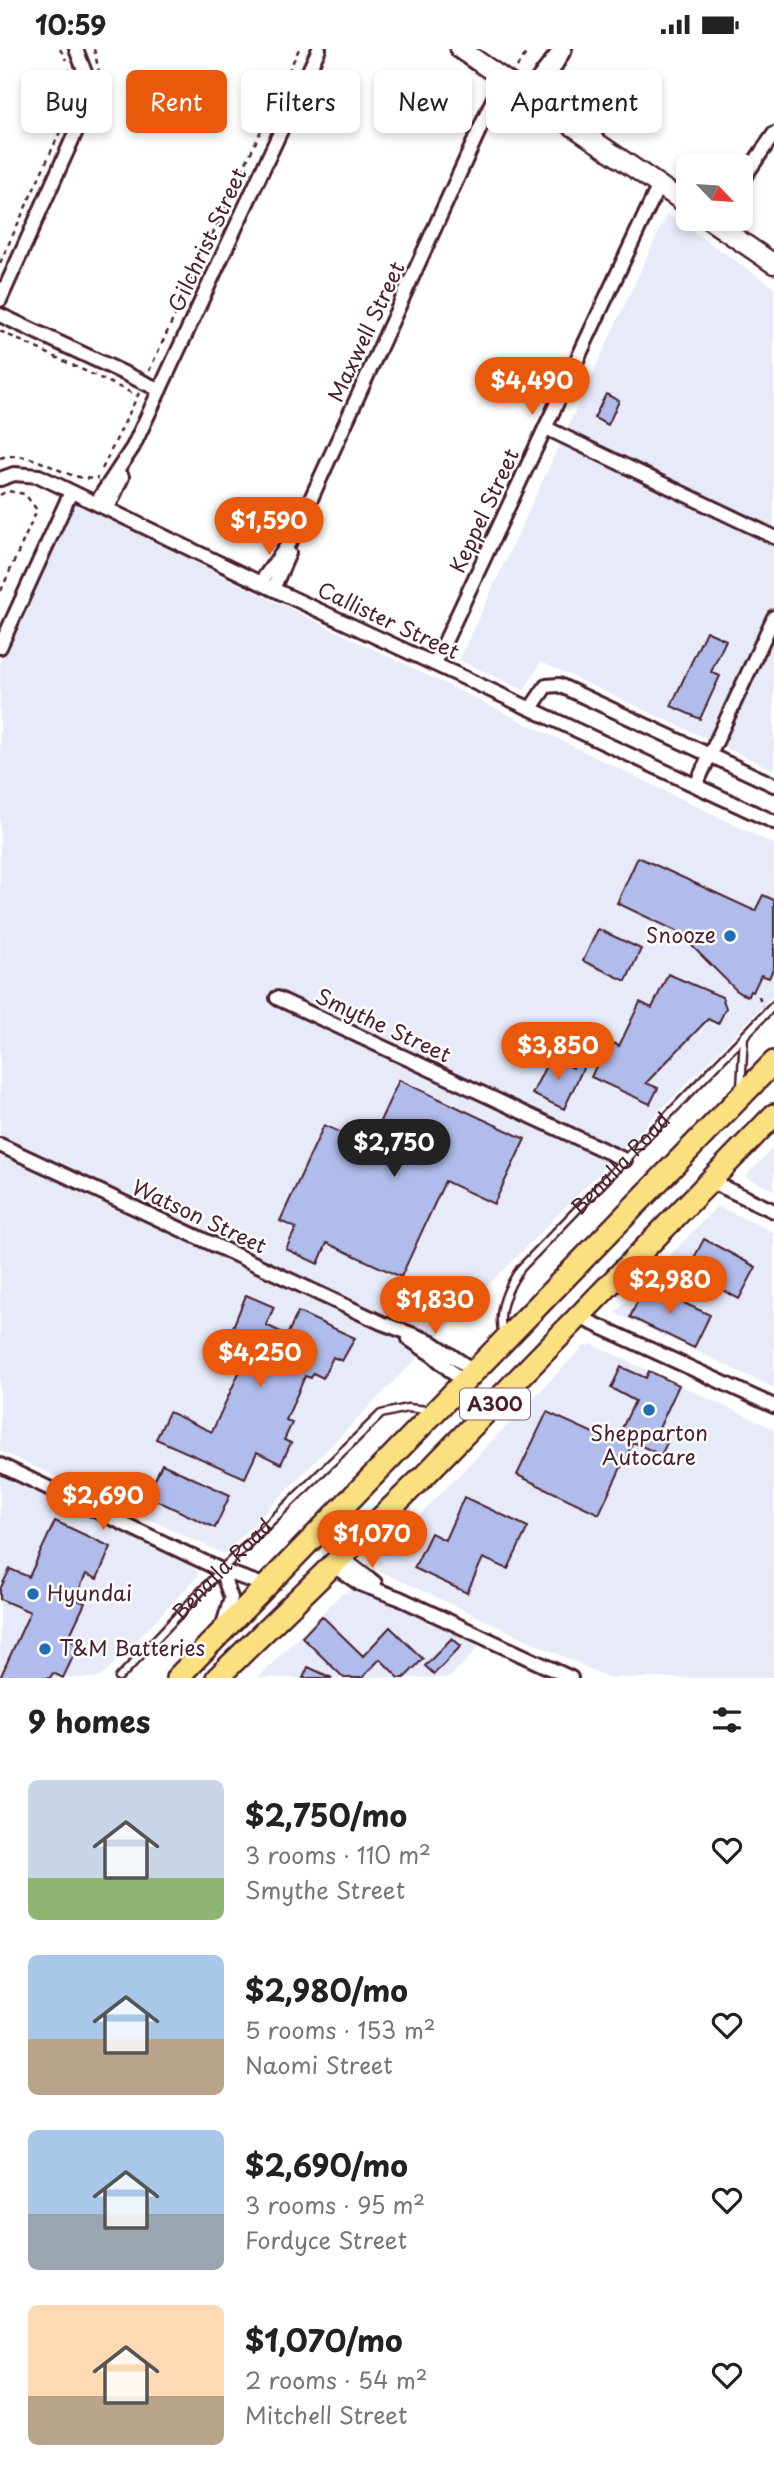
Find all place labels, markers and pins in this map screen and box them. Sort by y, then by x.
pin: $4,490 [475,357,589,417]
pin: $1,590 [212,497,326,557]
place label: Snooze [646,918,716,950]
marker: Snooze [722,928,738,944]
pin: $3,850 [501,1023,615,1082]
pin: $2,750 [337,1119,451,1179]
pin: $2,980 [613,1257,727,1316]
pin: $1,830 [378,1277,492,1336]
pin: $4,250 [203,1329,317,1389]
marker: Shepparton Autocare [641,1402,657,1418]
place label: Shepparton Autocare [590,1416,708,1472]
pin: $2,690 [46,1473,160,1532]
pin: $1,070 [315,1511,429,1570]
place label: Hyundai [47,1576,132,1608]
marker: Hyundai [25,1586,41,1602]
place label: T&M Batteries [59,1631,205,1663]
marker: T&M Batteries [37,1641,53,1657]

